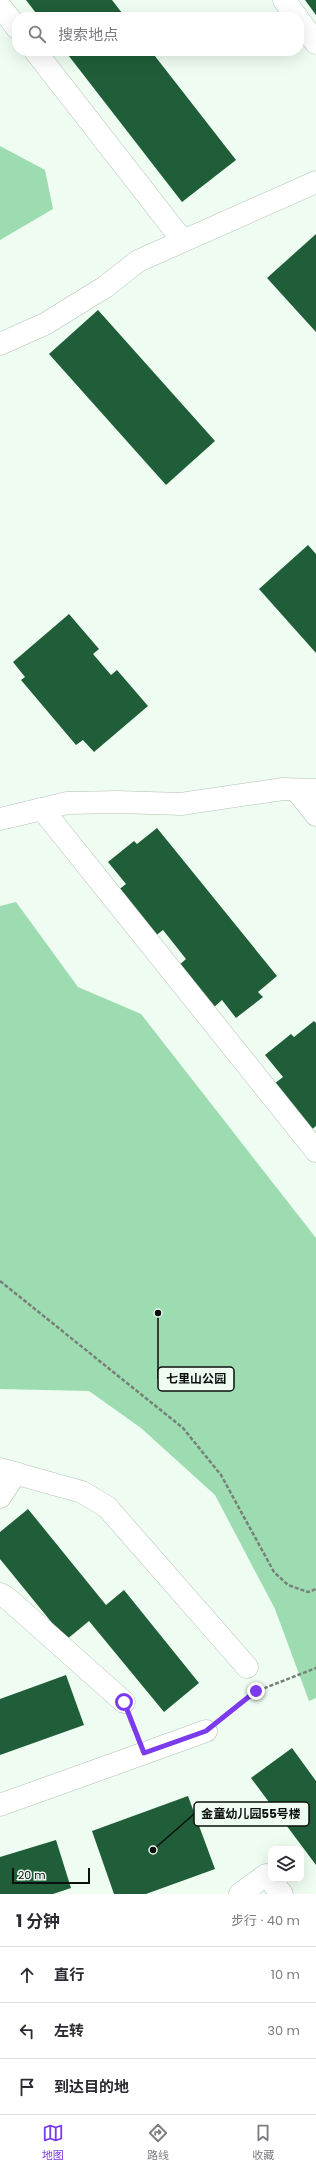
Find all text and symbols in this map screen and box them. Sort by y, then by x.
search box [12,12,304,56]
icon: search [26,23,48,45]
text: 搜索地点 [58,24,118,45]
callout: 七里山公园 [158,1367,234,1391]
text: 七里山公园 [166,1370,226,1387]
route end [247,1682,265,1700]
route start [115,1693,133,1711]
callout: 金童幼儿园55号楼 [194,1802,309,1826]
text: 金童幼儿园55号楼 [201,1805,301,1822]
map controls [268,1846,304,1882]
button: layers [268,1846,304,1882]
scale bar [12,1866,90,1885]
text: 20 m [18,1867,46,1883]
text: 1 分钟 [16,1909,60,1933]
text: 步行 · 40 m [231,1911,300,1930]
icon: ahead [16,1964,38,1986]
text: 直行 [54,1964,84,1985]
text: 10 m [271,1965,300,1984]
icon: left [16,2020,38,2042]
text: 左转 [54,2020,84,2041]
text: 30 m [267,2021,300,2040]
icon: arrive [16,2076,38,2098]
text: 到达目的地 [54,2076,129,2097]
tab: 地图 [42,2122,64,2164]
tab: 路线 [147,2122,169,2164]
tab: 收藏 [252,2122,274,2164]

